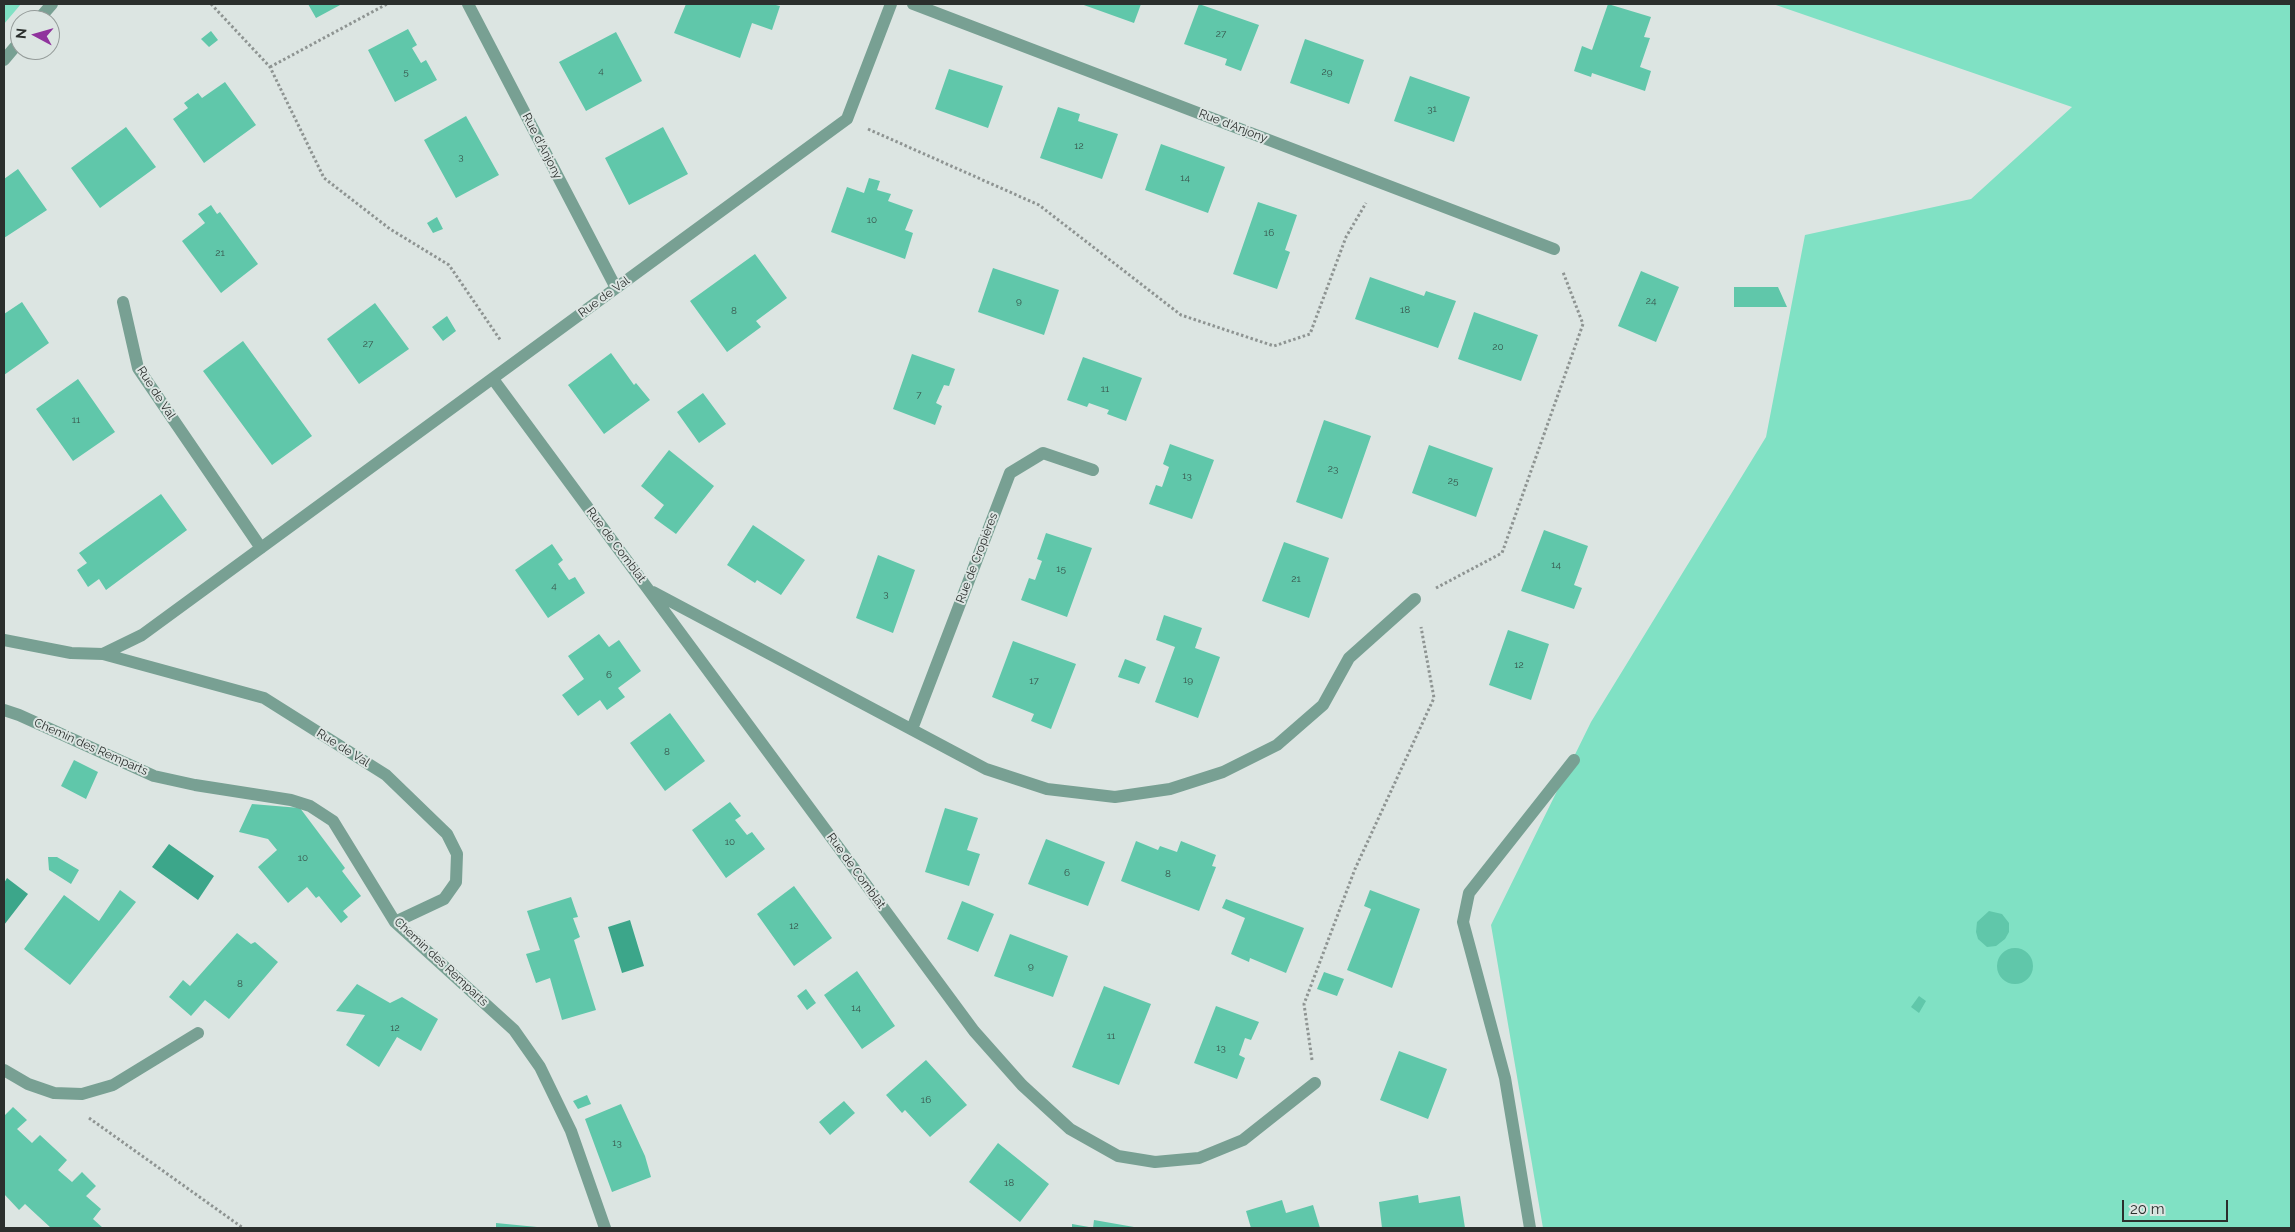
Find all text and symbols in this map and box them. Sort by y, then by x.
north arrow [10,10,60,60]
text: N [13,27,30,40]
house number: 27 [1216,28,1226,40]
house number: 4 [598,65,604,77]
house number: 5 [403,66,409,78]
house number: 29 [1321,66,1333,78]
house number: 31 [1427,103,1437,115]
street label: Rue d'Anjony [1197,106,1269,146]
street label: Rue d'Anjony [519,111,565,181]
house number: 12 [1074,140,1084,152]
house number: 3 [458,151,464,163]
house number: 14 [1180,172,1190,184]
house number: 10 [867,214,877,226]
house number: 16 [1264,227,1274,239]
house number: 21 [215,247,225,259]
street label: Rue de Val [576,274,632,320]
house number: 9 [1016,295,1022,307]
house number: 24 [1646,295,1656,307]
house number: 18 [1400,304,1410,316]
house number: 8 [731,305,737,317]
house number: 27 [363,338,373,350]
house number: 20 [1492,341,1504,353]
street label: Rue de Val [134,364,178,422]
house number: 11 [1101,383,1109,395]
house number: 7 [916,389,922,401]
house number: 11 [72,414,80,426]
house number: 23 [1328,463,1338,475]
house number: 13 [1182,470,1192,482]
house number: 25 [1448,475,1458,487]
street label: Rue de Comblat [583,505,649,585]
street label: Rue de Cropières [953,511,1001,605]
house number: 14 [1551,559,1561,571]
house number: 15 [1056,563,1066,575]
house number: 21 [1291,573,1301,585]
house number: 4 [551,580,557,592]
house number: 3 [883,588,889,600]
house number: 12 [1514,659,1524,671]
house number: 6 [606,669,612,681]
house number: 19 [1183,674,1193,686]
house number: 17 [1029,675,1039,687]
street label: Chemin des Remparts [32,715,150,779]
street label: Rue de Val [314,726,372,770]
house number: 8 [664,746,670,758]
street label: Rue de Comblat [824,830,888,912]
house number: 10 [725,836,735,848]
house number: 10 [298,852,308,864]
house number: 6 [1064,867,1070,879]
house number: 8 [1165,868,1171,880]
street label: Chemin des Remparts [391,915,491,1009]
house number: 12 [789,920,799,932]
house number: 9 [1028,960,1034,972]
house number: 8 [237,978,243,990]
house number: 14 [851,1002,861,1014]
house number: 12 [390,1022,400,1034]
house number: 11 [1107,1030,1115,1042]
house number: 13 [1216,1042,1226,1054]
house number: 16 [921,1094,931,1106]
house number: 13 [612,1137,622,1149]
house number: 18 [1004,1177,1014,1189]
scale bar [2125,1190,2231,1222]
text: 20 m [2130,1200,2165,1218]

